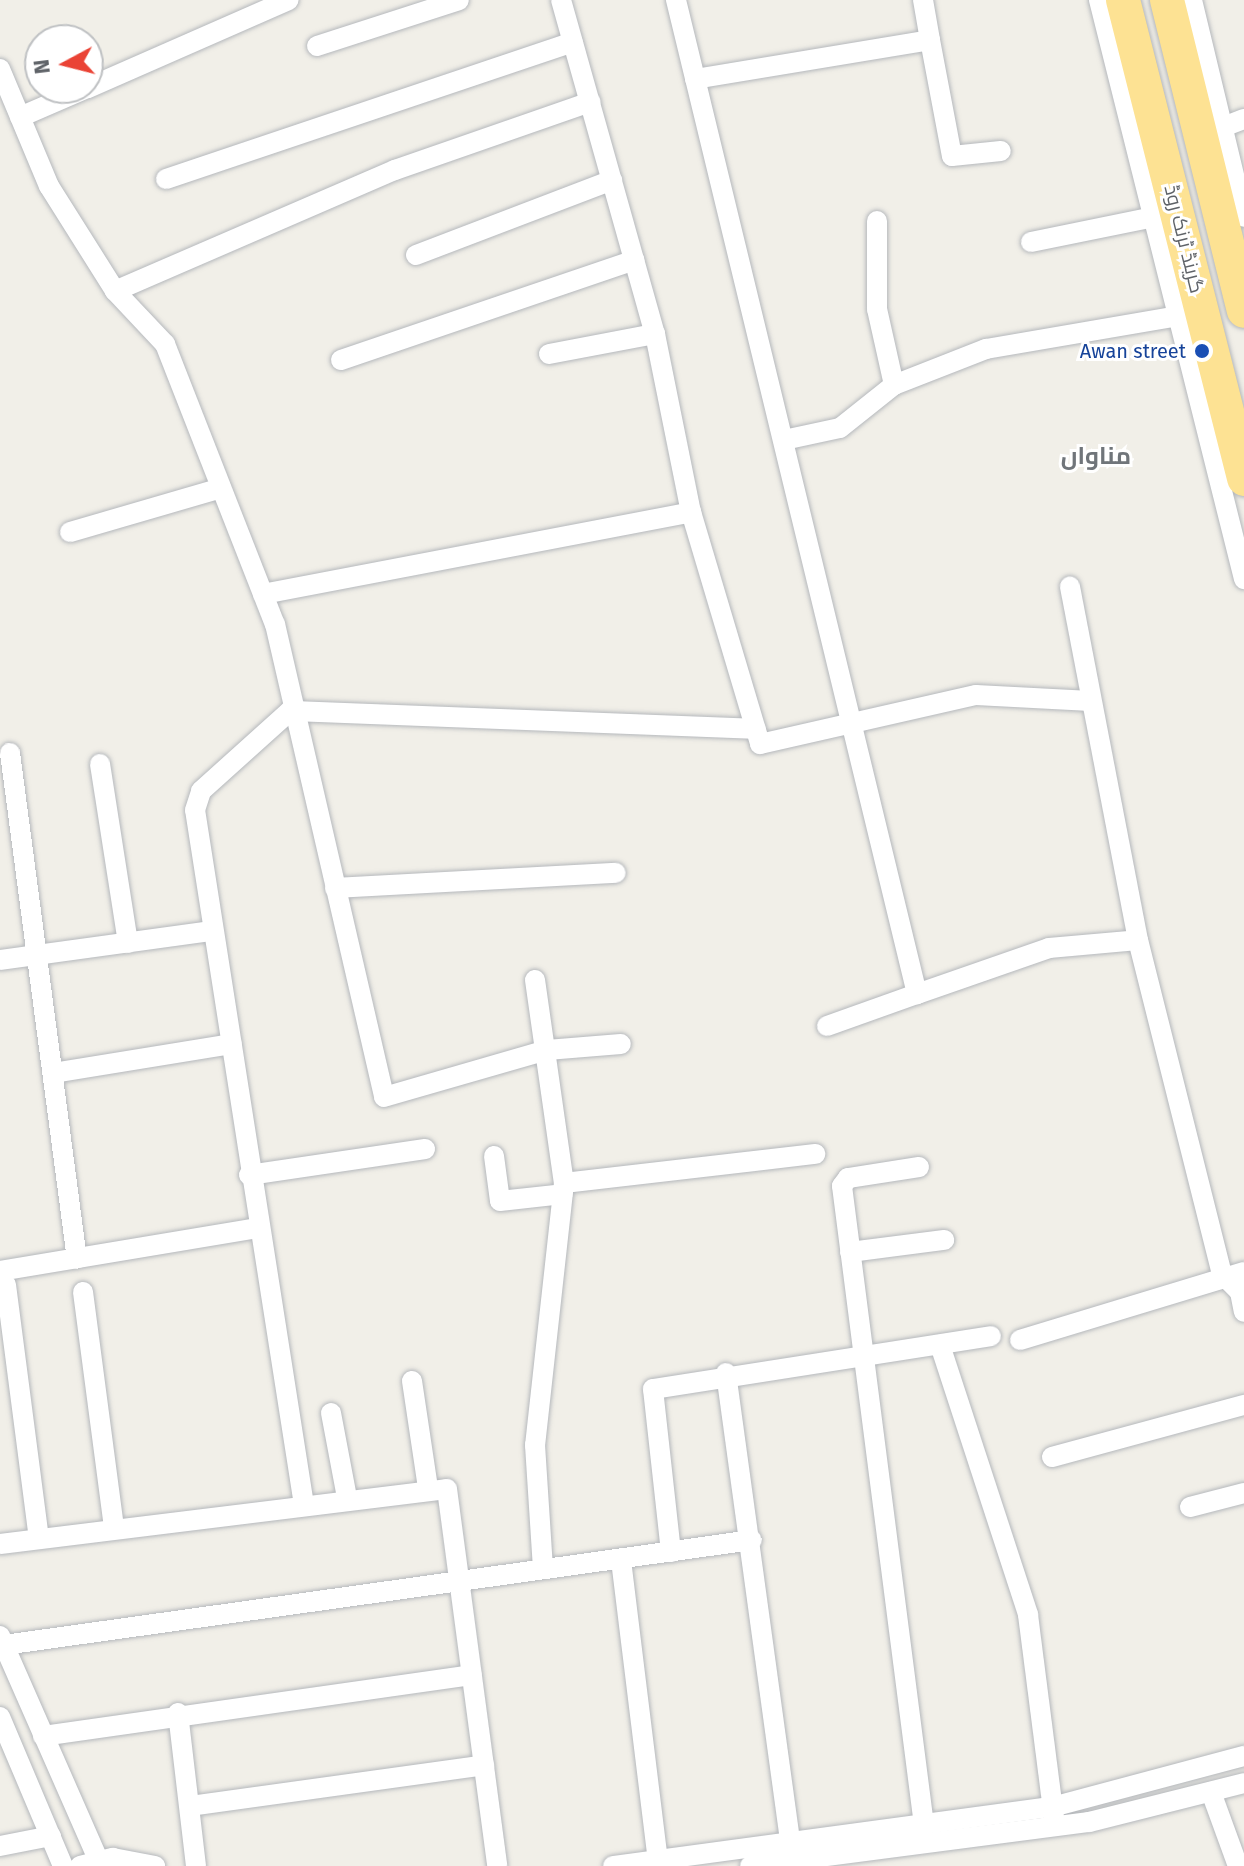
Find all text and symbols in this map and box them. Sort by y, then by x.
north arrow [24,24,104,104]
text: N [27,58,56,76]
street label: گرینڈ ٹرنک روڈ [1159,182,1209,296]
place label: Awan street [1080,339,1186,363]
marker: Awan street [1193,342,1211,360]
district label: مناواں [1061,443,1131,471]

